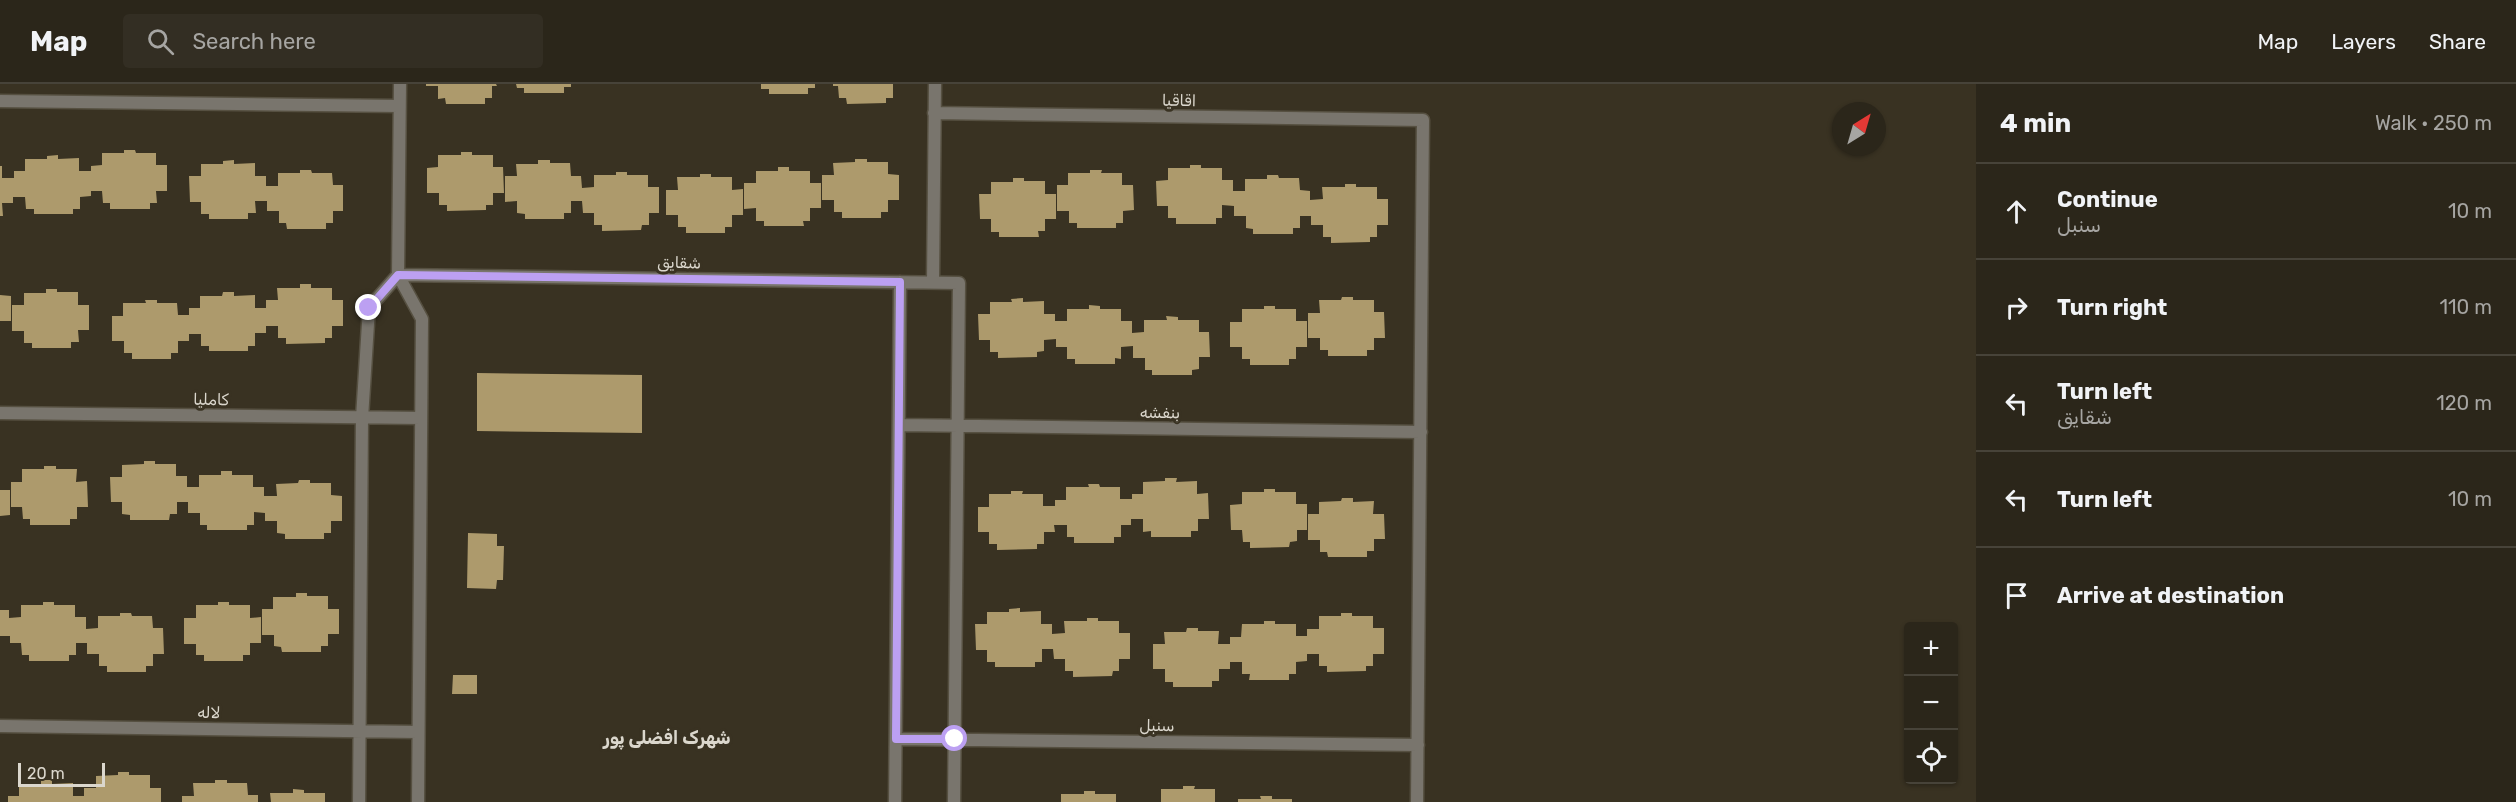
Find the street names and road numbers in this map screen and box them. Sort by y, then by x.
street label: اقاقیا [1162,91,1196,110]
street label: شقایق [657,253,701,273]
street label: کاملیا [193,390,230,409]
street label: بنفشه [1140,403,1180,422]
street label: لاله [197,703,221,722]
street label: سنبل [1139,716,1175,735]

